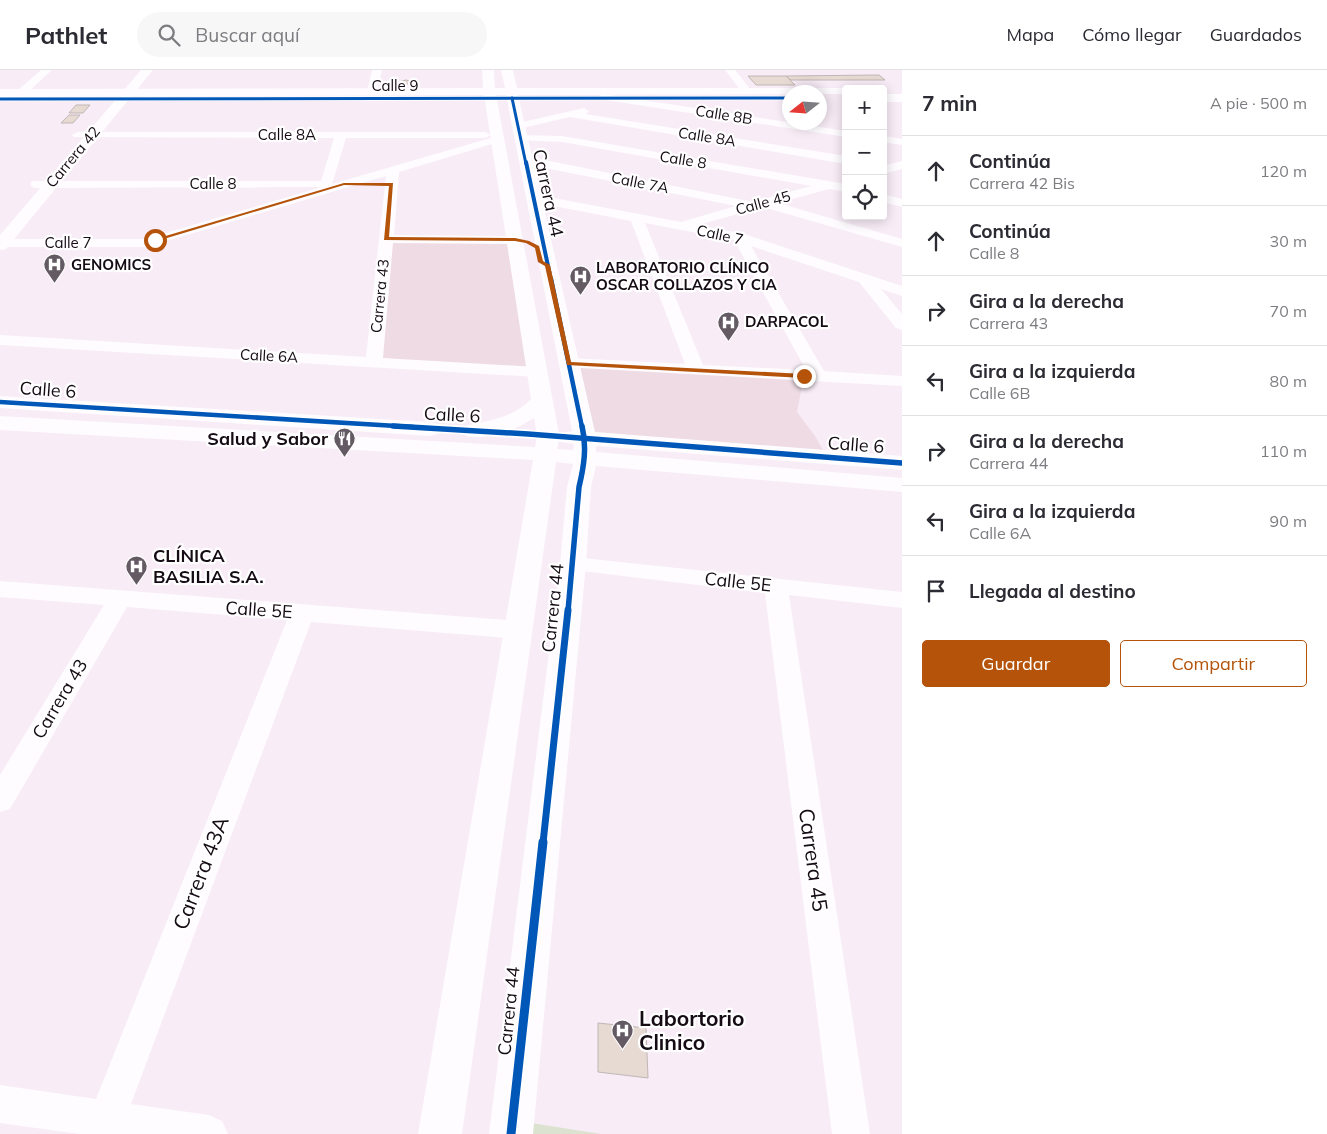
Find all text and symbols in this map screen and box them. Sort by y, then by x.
search box [137,12,487,57]
text: Pathlet [25,20,107,50]
icon: search [155,21,183,49]
text: Buscar aquí [195,23,300,47]
text: Mapa [1006,23,1054,46]
text: Cómo llegar [1082,23,1182,46]
text: Guardados [1210,23,1302,46]
street label: Calle 9 [371,76,419,95]
north arrow [782,85,827,130]
map controls [842,85,887,220]
button: + [842,85,887,130]
text: 7 min [922,90,977,116]
text: A pie · 500 m [1210,93,1307,113]
street label: Calle 8B [694,101,754,128]
street label: Carrera 42 [41,122,104,191]
street label: Calle 8A [677,123,737,150]
street label: Calle 8A [258,125,316,144]
button: − [842,130,887,175]
street label: Calle 8 [658,146,708,173]
street label: Carrera 44 [528,147,569,239]
text: Continúa [969,149,1051,173]
icon: ahead [922,157,950,185]
text: 120 m [1260,161,1307,181]
street label: Calle 7A [610,168,671,197]
text: Carrera 42 Bis [969,173,1075,193]
street label: Calle 8 [189,174,237,193]
button: locate [842,175,887,220]
street label: Calle 45 [733,186,792,219]
text: Continúa [969,219,1051,243]
street label: Calle 7 [695,220,745,249]
icon: ahead [922,227,950,255]
route start [144,229,167,252]
text: 30 m [1270,231,1307,251]
street label: Calle 7 [44,233,92,252]
text: Calle 8 [969,243,1019,263]
hospital icon: GENOMICS [43,253,67,284]
place label: GENOMICS [71,255,152,274]
street label: Carrera 43 [366,258,393,334]
place label: LABORATORIO CLÍNICO OSCAR COLLAZOS Y CIA [596,258,777,294]
hospital icon: LABORATORIO CLÍNICO OSCAR COLLAZOS Y CIA [568,265,592,296]
text: Gira a la derecha [969,289,1124,313]
icon: right [922,297,950,325]
text: 70 m [1270,301,1307,321]
hospital icon: DARPACOL [717,310,741,341]
place label: DARPACOL [745,312,829,331]
text: Carrera 43 [969,313,1048,333]
street label: Calle 6A [239,344,299,367]
text: Gira a la izquierda [969,359,1135,383]
route end [793,365,816,388]
icon: left [922,367,950,395]
text: 80 m [1270,371,1307,391]
street label: Calle 6 [19,376,77,403]
text: Calle 6B [969,383,1030,403]
street label: Calle 6 [423,402,481,427]
place label: Salud y Sabor [207,427,329,450]
restaurant icon: Salud y Sabor [332,427,356,458]
text: Gira a la derecha [969,429,1124,453]
street label: Calle 6 [827,431,885,458]
icon: right [922,437,950,465]
text: 110 m [1260,441,1307,461]
text: Carrera 44 [969,453,1048,473]
text: Gira a la izquierda [969,499,1135,523]
icon: left [922,507,950,535]
text: 90 m [1270,511,1307,531]
text: Calle 6A [969,523,1031,543]
place label: CLÍNICA BASILIA S.A. [153,544,264,588]
hospital icon: CLÍNICA BASILIA S.A. [125,554,149,585]
street label: Carrera 44 [536,562,569,653]
street label: Calle 5E [703,567,773,596]
icon: arrive [922,577,950,605]
text: Llegada al destino [969,579,1136,603]
street label: Calle 5E [225,596,293,623]
button: Guardar [922,640,1110,687]
button: Compartir [1120,640,1307,687]
street label: Carrera 43 [27,655,92,743]
street label: Carrera 45 [794,807,834,913]
street label: Carrera 43A [167,812,234,933]
street label: Carrera 44 [492,965,525,1056]
place label: Labortorio Clinico [639,1005,745,1055]
hospital icon: Labortorio Clinico [611,1019,635,1050]

